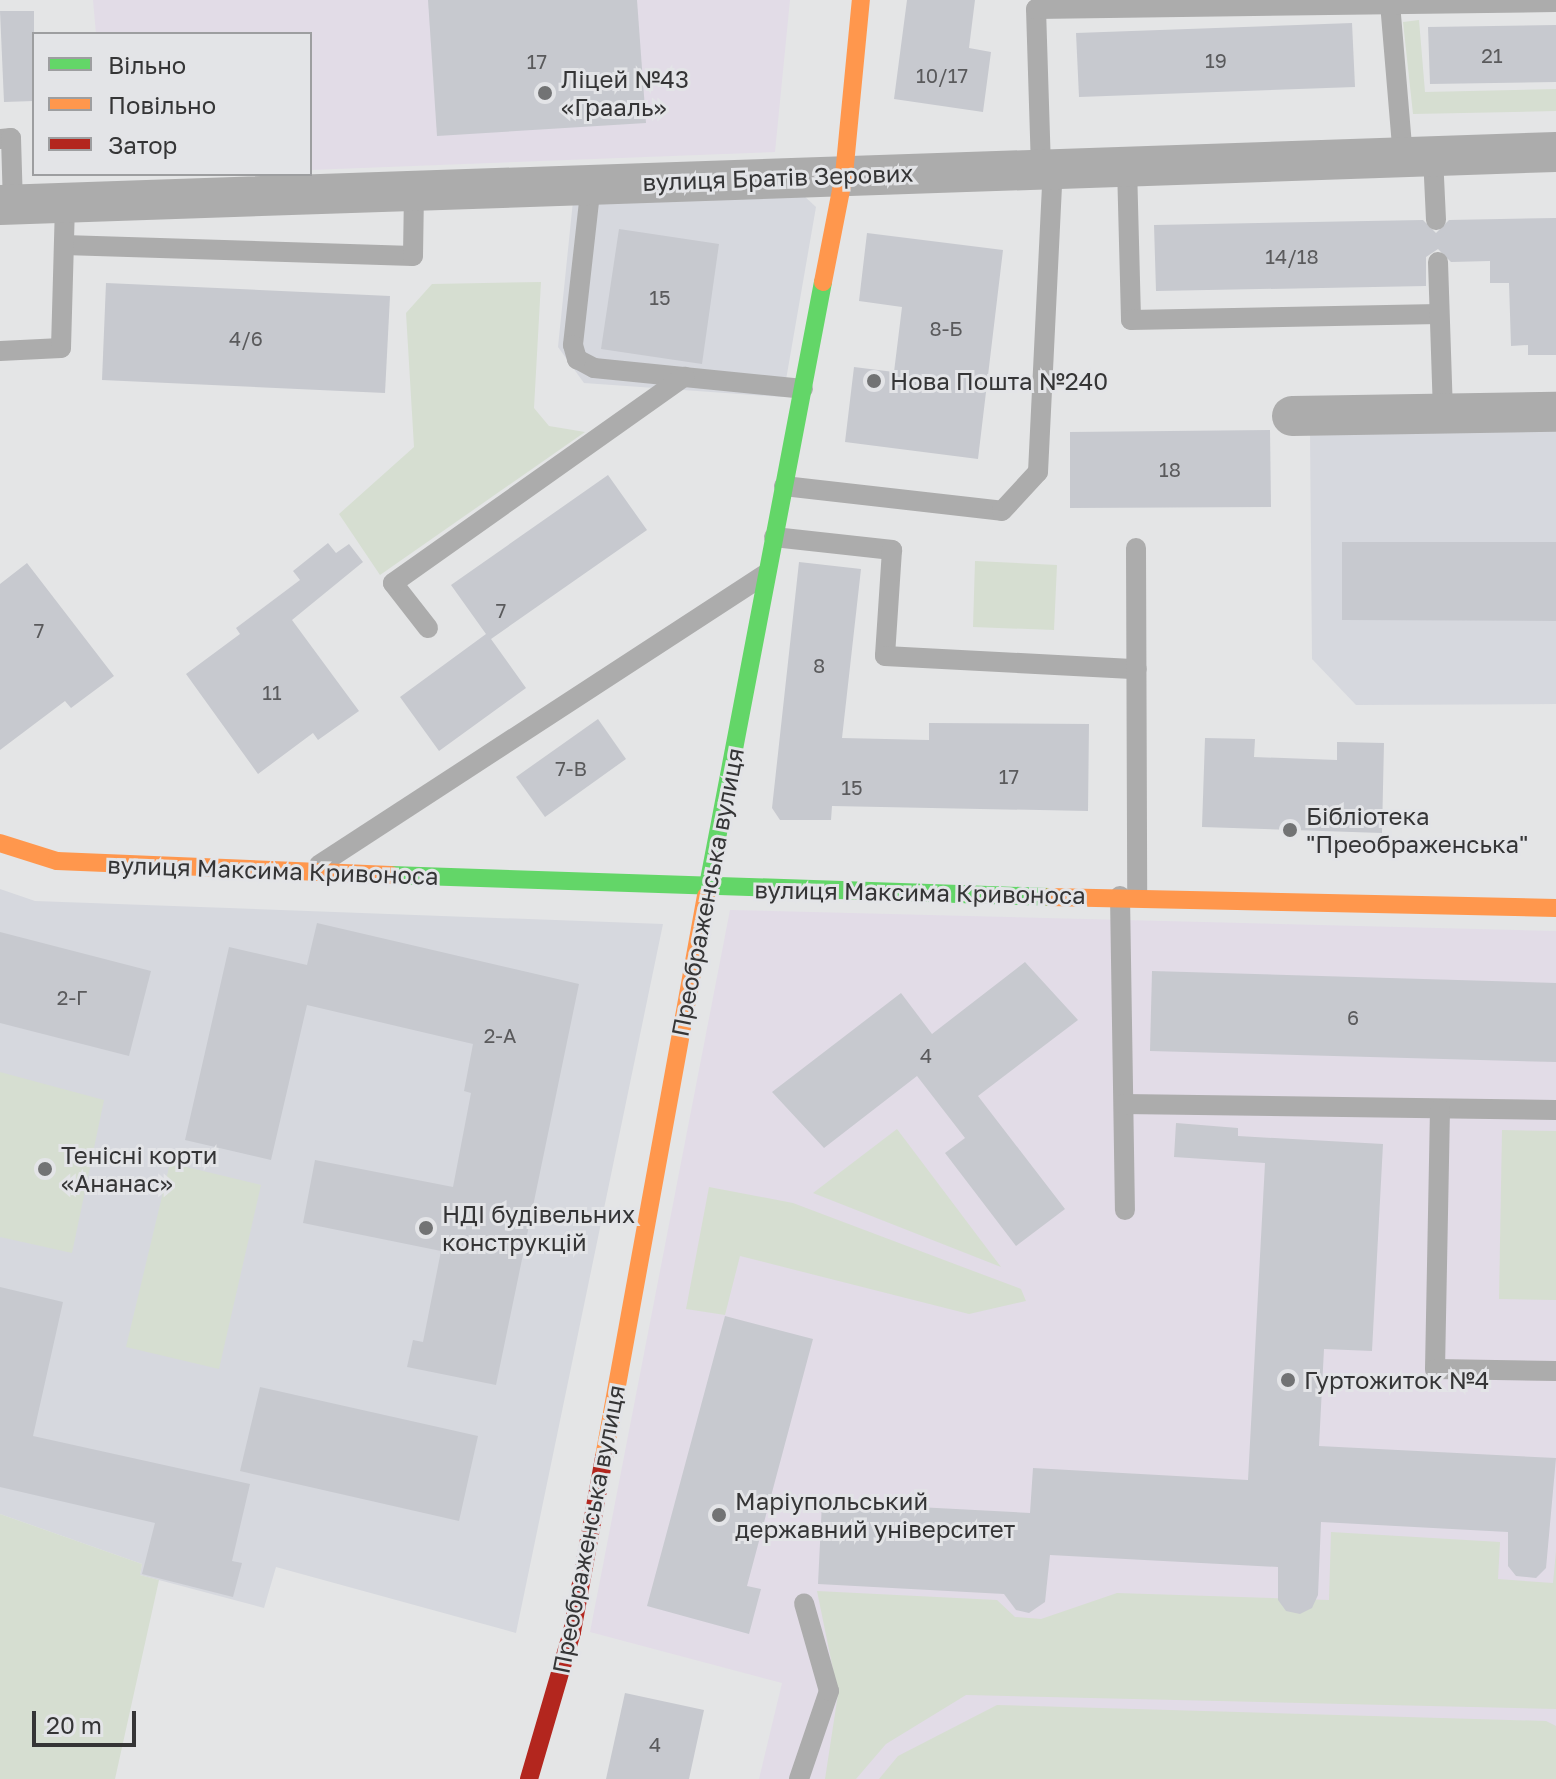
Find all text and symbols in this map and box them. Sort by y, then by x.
legend [32,32,312,176]
house number: 21 [1481,43,1503,67]
house number: 19 [1205,48,1227,72]
house number: 17 [527,49,547,73]
text: Вільно [108,50,186,79]
house number: 10/17 [916,63,968,87]
place label: Ліцей №43 «Грааль» [561,65,689,121]
marker: Ліцей №43 «Грааль» [536,84,554,102]
text: Повільно [108,90,216,119]
text: Затор [108,130,177,159]
street label: вулиця Братів Зерових [642,158,914,196]
house number: 14/18 [1265,244,1319,268]
house number: 15 [649,285,671,309]
house number: 8-Б [929,316,963,340]
house number: 4/6 [229,326,263,350]
place label: Нова Пошта №240 [890,367,1108,395]
marker: Нова Пошта №240 [865,372,883,390]
house number: 18 [1159,457,1181,481]
house number: 7 [496,598,506,622]
house number: 7 [34,618,44,642]
house number: 8 [813,653,825,677]
house number: 11 [262,680,282,704]
street label: Преображенська вулиця [665,745,749,1039]
house number: 7-В [555,756,587,780]
house number: 17 [999,764,1019,788]
house number: 15 [841,775,863,799]
place label: Бібліотека "Преображенська" [1306,802,1528,858]
marker: Бібліотека "Преображенська" [1281,821,1299,839]
street label: вулиця Максима Кривоноса [107,850,439,890]
street label: вулиця Максима Кривоноса [754,875,1086,909]
house number: 2-Г [57,985,87,1009]
house number: 6 [1347,1005,1359,1029]
house number: 2-А [484,1023,516,1047]
house number: 4 [920,1043,932,1067]
place label: Тенісні корти «Ананас» [61,1141,218,1197]
marker: Тенісні корти «Ананас» [36,1160,54,1178]
place label: НДІ будівельних конструкцій [442,1200,635,1256]
marker: НДІ будівельних конструкцій [417,1219,435,1237]
place label: Гуртожиток №4 [1304,1366,1489,1394]
marker: Гуртожиток №4 [1279,1371,1297,1389]
street label: Преображенська вулиця [546,1382,630,1676]
place label: Маріупольський державний університет [735,1487,1015,1543]
marker: Маріупольський державний університет [710,1506,728,1524]
scale bar [36,1695,140,1745]
text: 20 m [46,1710,102,1739]
house number: 4 [649,1732,661,1756]

